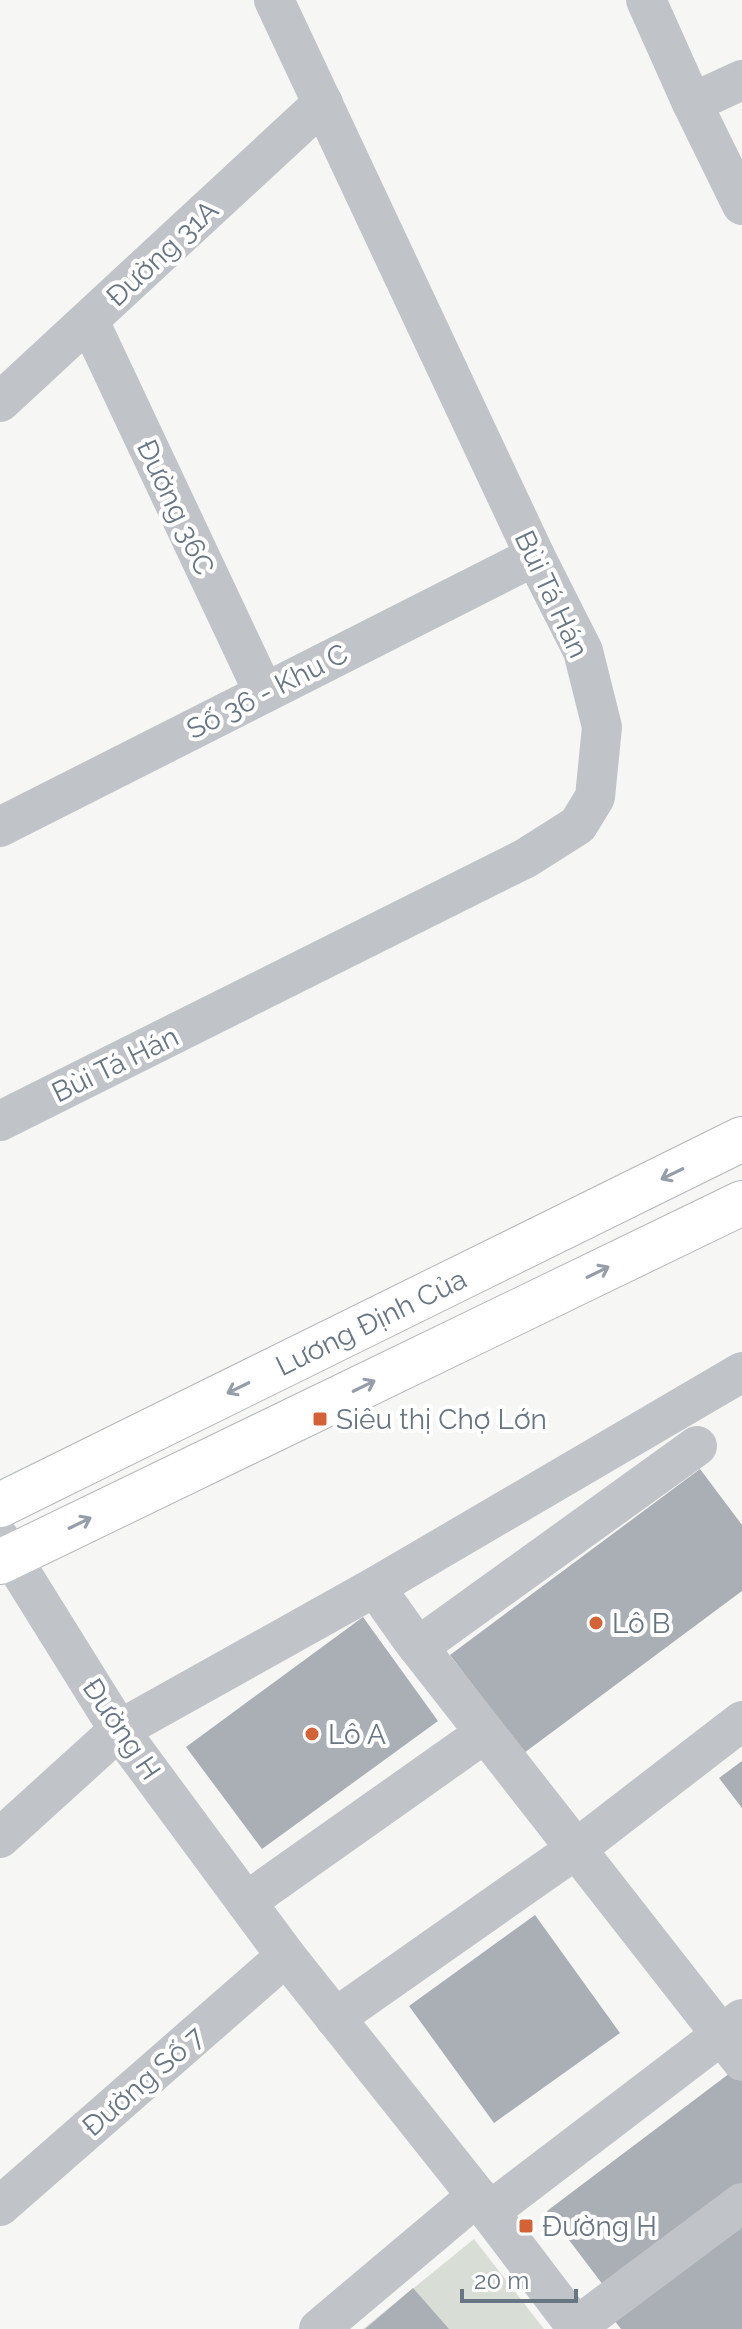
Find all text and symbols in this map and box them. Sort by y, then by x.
street label: Đường 31A [100,193,225,313]
street label: Đường 36C [130,434,221,580]
street label: Bùi Tá Hán [508,525,595,663]
street label: Số 36 - Khu C [181,637,353,746]
street label: Bùi Tá Hán [47,1020,184,1109]
one-way arrow [660,1167,684,1182]
street label: Lương Định Của [271,1262,472,1383]
one-way arrow [586,1264,609,1279]
one-way arrow [352,1378,376,1393]
one-way arrow [226,1380,250,1396]
place label: Siêu thị Chợ Lớn [336,1403,547,1436]
marker: Siêu thị Chợ Lớn [311,1410,329,1428]
one-way arrow [67,1515,91,1530]
place label: Lô B [612,1607,670,1640]
marker: Lô B [587,1614,605,1632]
street label: Đường H [76,1672,167,1786]
place label: Lô A [328,1718,386,1751]
marker: Lô A [303,1725,321,1743]
street label: Đường Số 7 [76,2020,211,2143]
place label: Đường H [542,2210,657,2243]
marker: Đường H [517,2217,535,2235]
scale bar [462,2253,576,2303]
text: 20 m [474,2266,529,2295]

